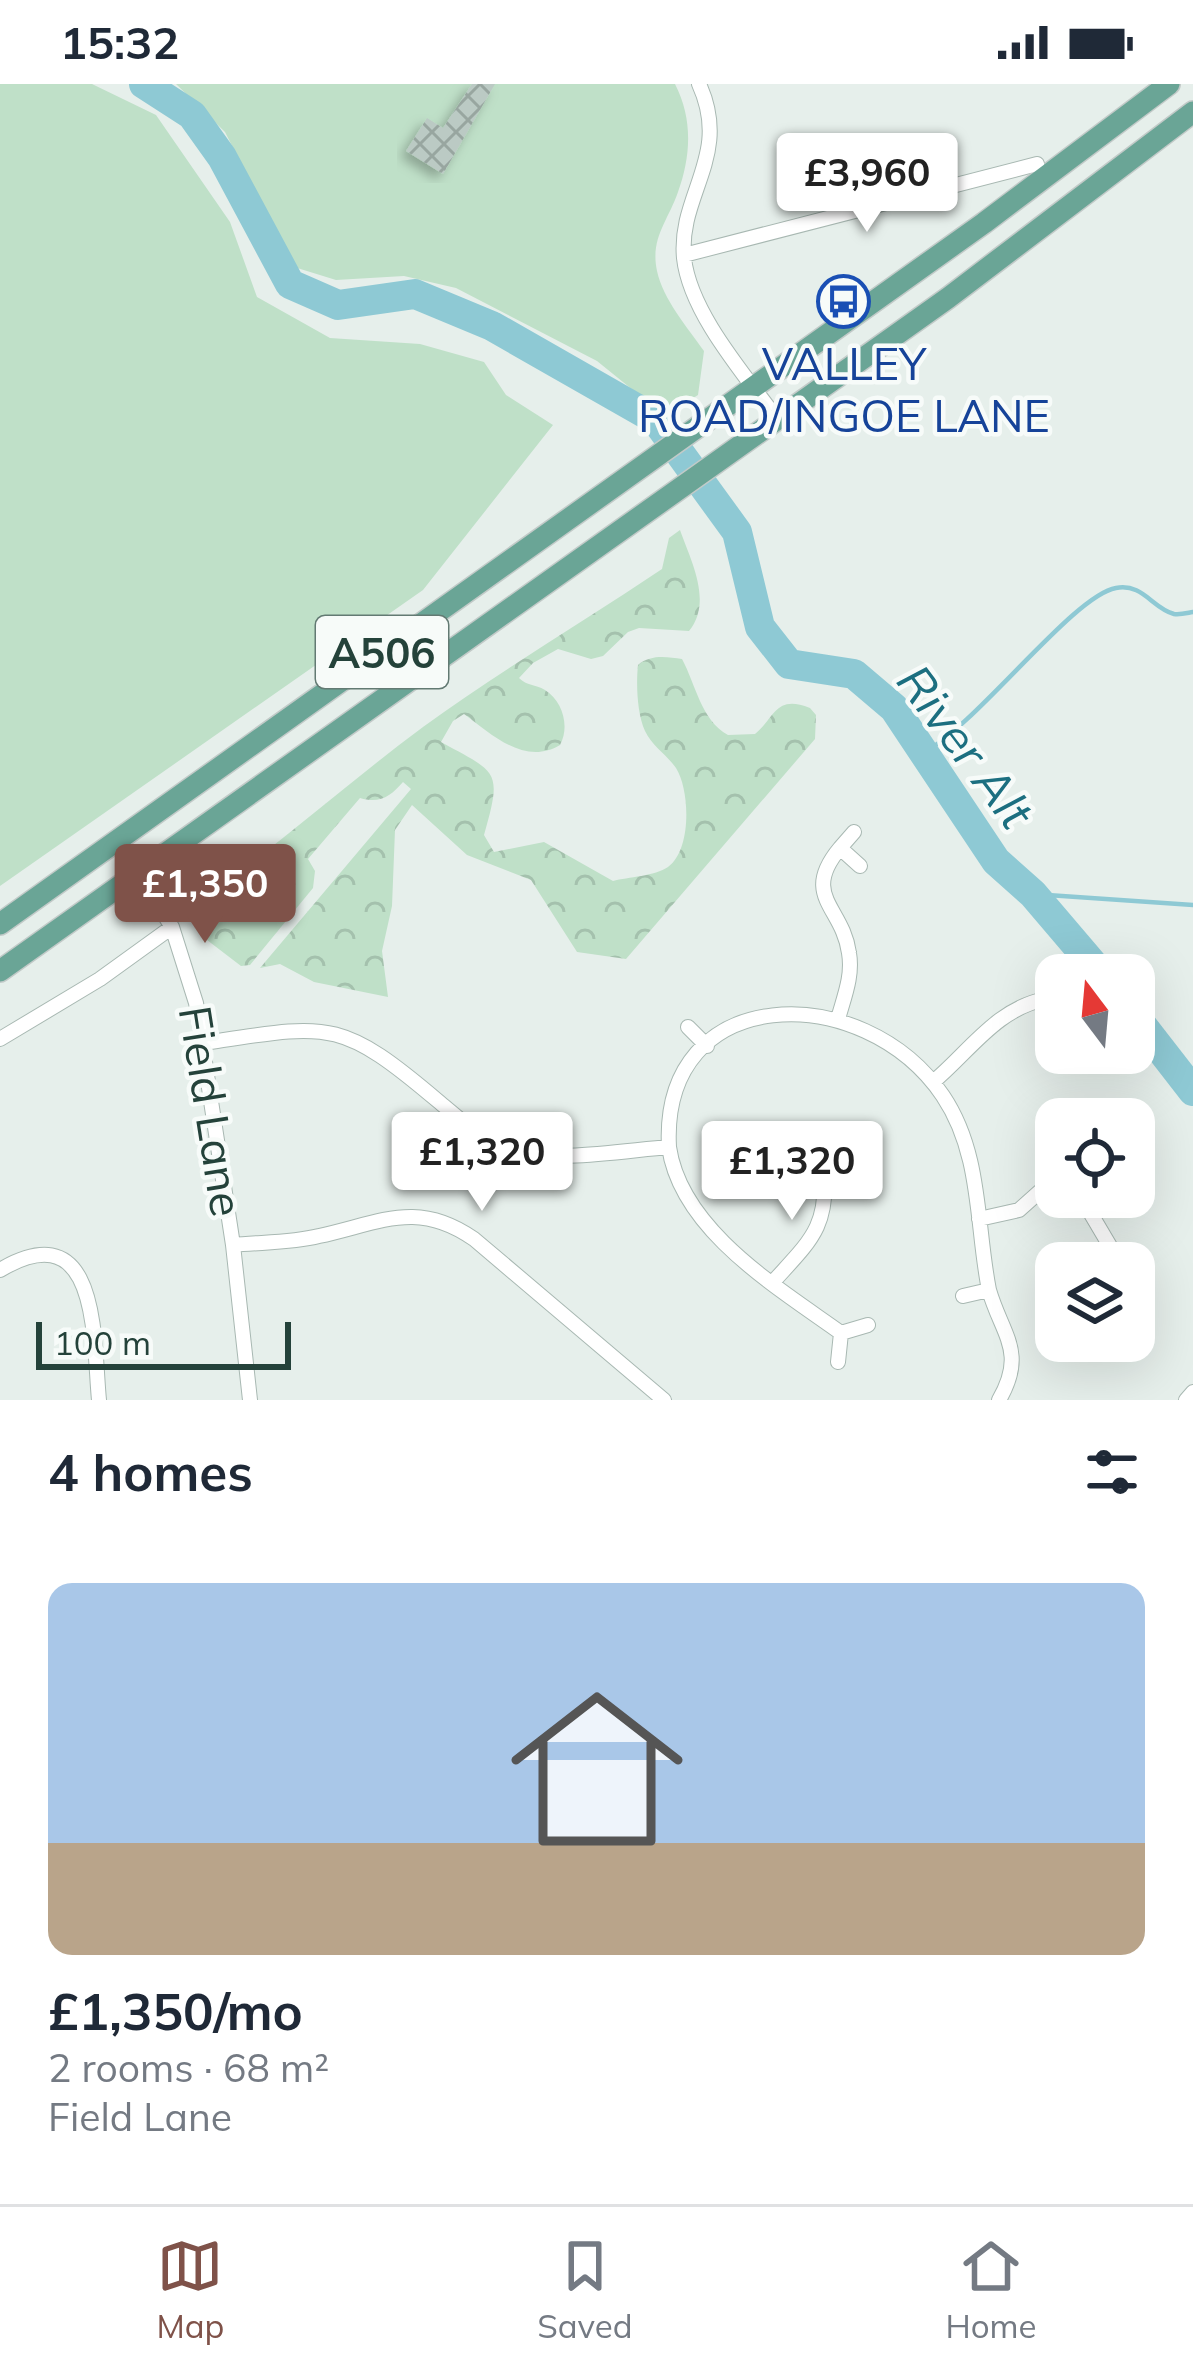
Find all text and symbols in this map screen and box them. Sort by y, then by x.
text: 15:32 [60,14,179,70]
pin: £3,960 [769,133,965,235]
text: £3,960 [804,147,930,196]
bus stop icon: VALLEY ROAD/INGOE LANE [816,274,872,330]
place label: VALLEY ROAD/INGOE LANE [638,335,1050,443]
road number: A506 [316,616,448,688]
water label: River Alt [885,652,1048,841]
pin: £1,350 [107,844,303,946]
text: £1,350 [142,858,268,907]
north arrow [1035,954,1155,1074]
map controls [1035,954,1155,1362]
street label: Field Lane [168,1002,256,1220]
button: locate [1035,1098,1155,1218]
pin: £1,320 [384,1112,580,1214]
pin: £1,320 [694,1121,890,1223]
text: £1,320 [419,1126,545,1175]
text: £1,320 [729,1135,855,1184]
button: layers [1035,1242,1155,1362]
scale bar [36,1316,291,1369]
text: 100 m [54,1322,151,1363]
icon: filters [1079,1439,1145,1505]
text: 4 homes [48,1440,253,1504]
icon: home [489,1661,705,1877]
text: £1,350/mo [48,1979,303,2043]
text: 2 rooms · 68 m² [48,2043,329,2092]
text: Field Lane [48,2092,232,2141]
tab: Map [156,2233,224,2346]
tab: Saved [537,2233,633,2346]
tab: Home [945,2233,1037,2346]

